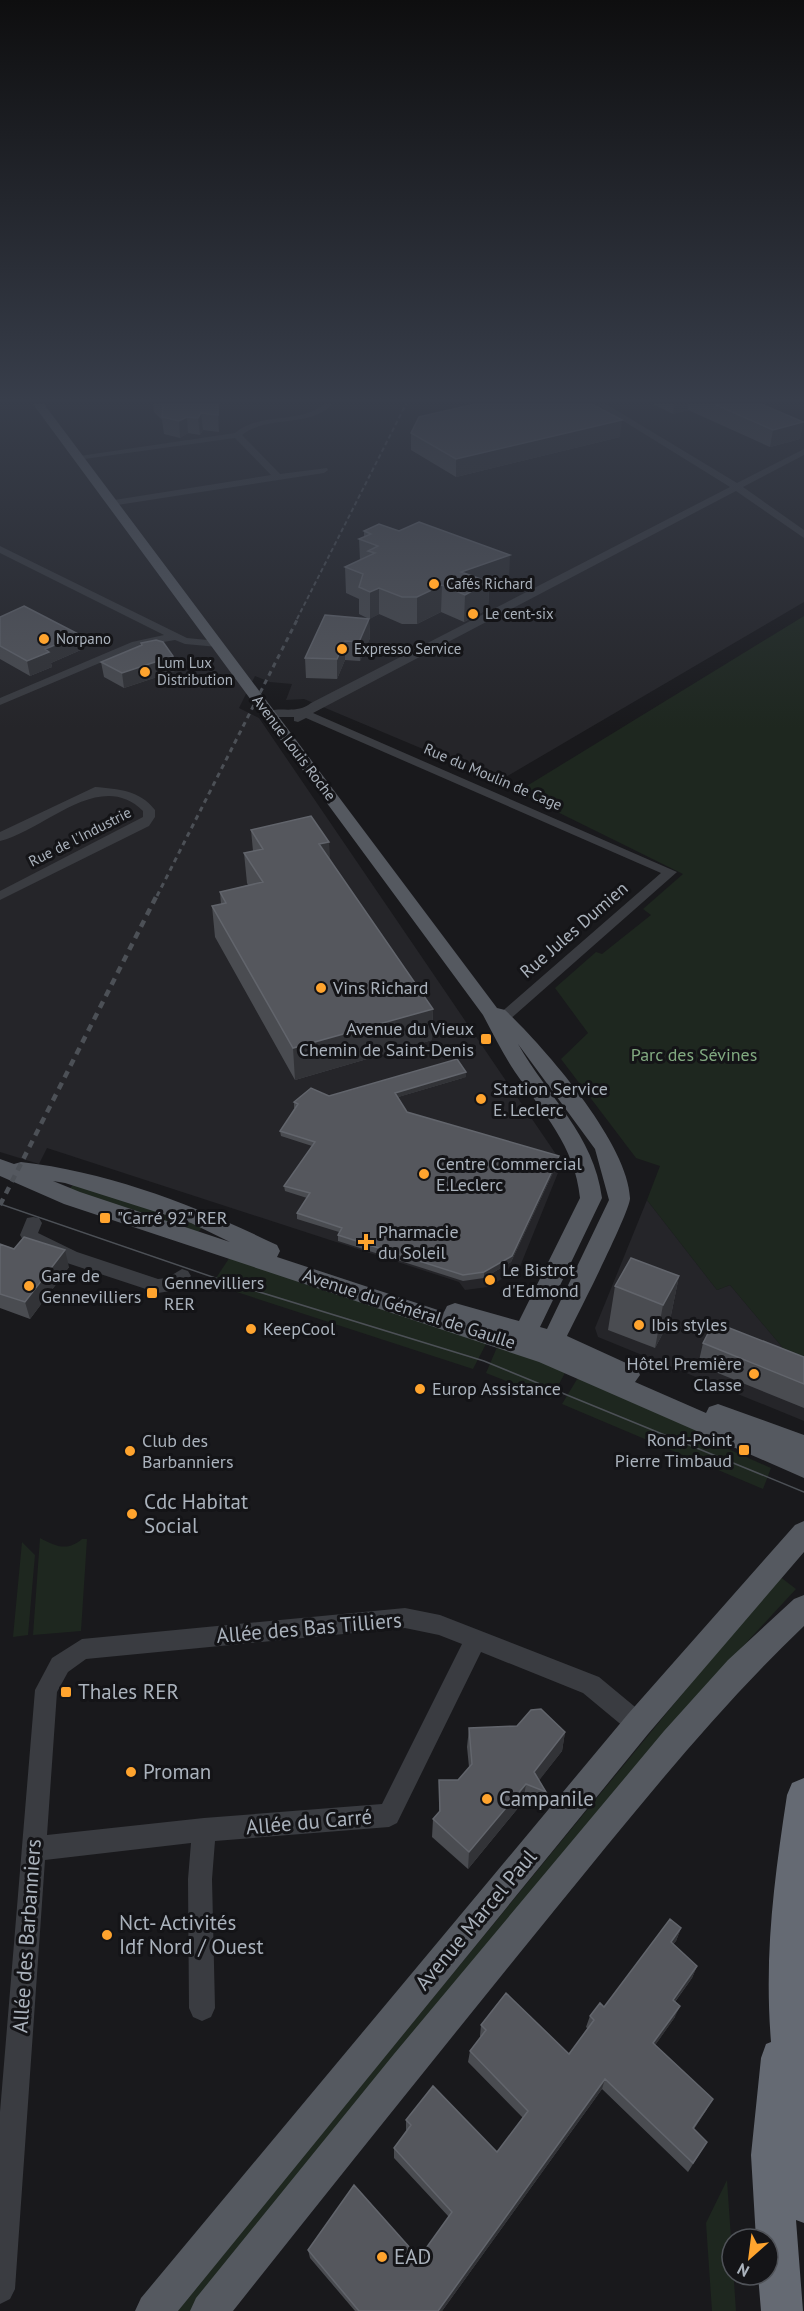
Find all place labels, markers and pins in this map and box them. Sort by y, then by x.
place label: Cafés Richard [446,574,533,593]
marker: Cafés Richard [427,577,441,591]
place label: Le cent-six [485,604,554,623]
marker: Le cent-six [466,607,480,621]
place label: Norpano [56,629,111,648]
marker: Norpano [37,632,51,646]
place label: Expresso Service [354,639,461,658]
marker: Expresso Service [335,642,349,656]
place label: Lum Lux Distribution [157,653,233,689]
marker: Lum Lux Distribution [138,665,152,679]
place label: Vins Richard [332,976,429,999]
marker: Vins Richard [314,981,328,995]
place label: Avenue du Vieux Chemin de Saint-Denis [299,1017,474,1061]
marker: Avenue du Vieux Chemin de Saint-Denis [479,1032,493,1046]
place label: Station Service E. Leclerc [493,1077,608,1121]
marker: Station Service E. Leclerc [474,1092,488,1106]
place label: Centre Commercial E.Leclerc [436,1152,582,1196]
marker: Centre Commercial E.Leclerc [417,1167,431,1181]
place label: "Carré 92" RER [117,1206,228,1229]
marker: "Carré 92" RER [98,1211,112,1225]
place label: Pharmacie du Soleil [378,1220,459,1264]
marker: Pharmacie du Soleil [359,1235,373,1249]
place label: Le Bistrot d'Edmond [502,1258,579,1302]
place label: Gare de Gennevilliers [41,1264,141,1308]
place label: Gennevilliers RER [164,1271,264,1315]
marker: Le Bistrot d'Edmond [483,1273,497,1287]
marker: Gare de Gennevilliers [22,1279,36,1293]
marker: Gennevilliers RER [145,1286,159,1300]
place label: Ibis styles [651,1313,727,1336]
place label: KeepCool [263,1317,336,1340]
marker: Ibis styles [632,1318,646,1332]
marker: KeepCool [244,1322,258,1336]
place label: Hôtel Première Classe [627,1352,742,1396]
marker: Hôtel Première Classe [747,1367,761,1381]
place label: Europ Assistance [432,1377,561,1400]
marker: Europ Assistance [413,1382,427,1396]
place label: Rond-Point Pierre Timbaud [615,1428,732,1472]
place label: Club des Barbanniers [142,1429,234,1473]
marker: Rond-Point Pierre Timbaud [737,1443,751,1457]
marker: Club des Barbanniers [123,1444,137,1458]
place label: Cdc Habitat Social [144,1488,248,1539]
marker: Cdc Habitat Social [125,1507,139,1521]
place label: Thales RER [78,1678,179,1705]
marker: Thales RER [59,1685,73,1699]
place label: Proman [143,1758,211,1785]
marker: Proman [124,1765,138,1779]
place label: Campanile [499,1785,594,1812]
marker: Campanile [480,1792,494,1806]
place label: Nct- Activités Idf Nord / Ouest [119,1909,264,1960]
marker: Nct- Activités Idf Nord / Ouest [100,1928,114,1942]
place label: EAD [394,2243,431,2270]
marker: EAD [375,2250,389,2264]

